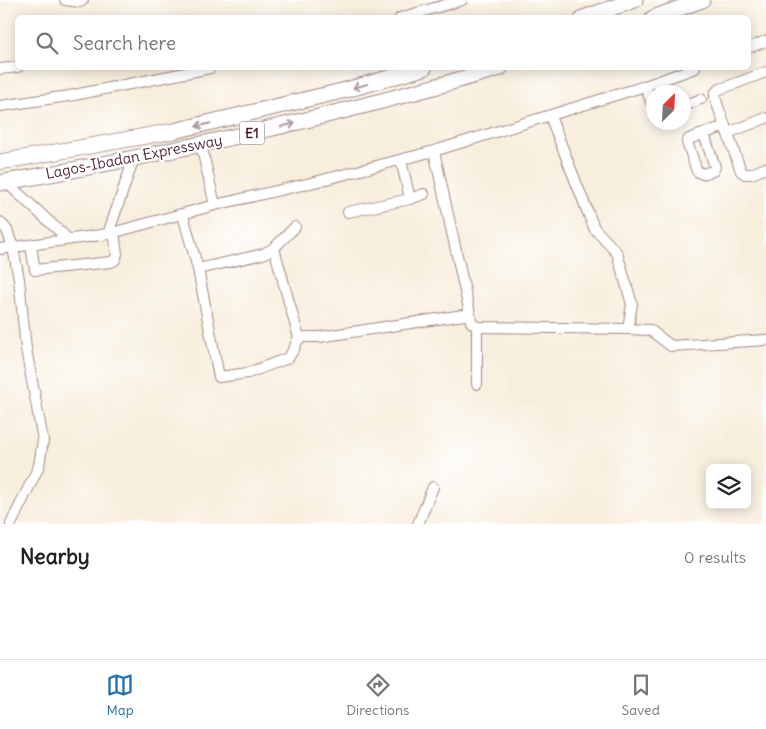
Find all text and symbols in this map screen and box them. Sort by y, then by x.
search box [15,15,751,70]
icon: search [33,29,61,57]
text: Search here [73,31,176,55]
one-way arrow [353,81,369,91]
north arrow [646,85,691,130]
one-way arrow [195,120,211,130]
one-way arrow [279,120,295,129]
road number: E1 [240,122,264,144]
street label: Lagos-Ibadan Expressway [44,130,224,183]
map controls [706,464,751,509]
button: layers [706,464,751,509]
text: Nearby [20,543,90,570]
text: 0 results [684,547,746,567]
tab: Map [106,671,134,719]
tab: Directions [346,671,409,719]
tab: Saved [622,671,660,719]

